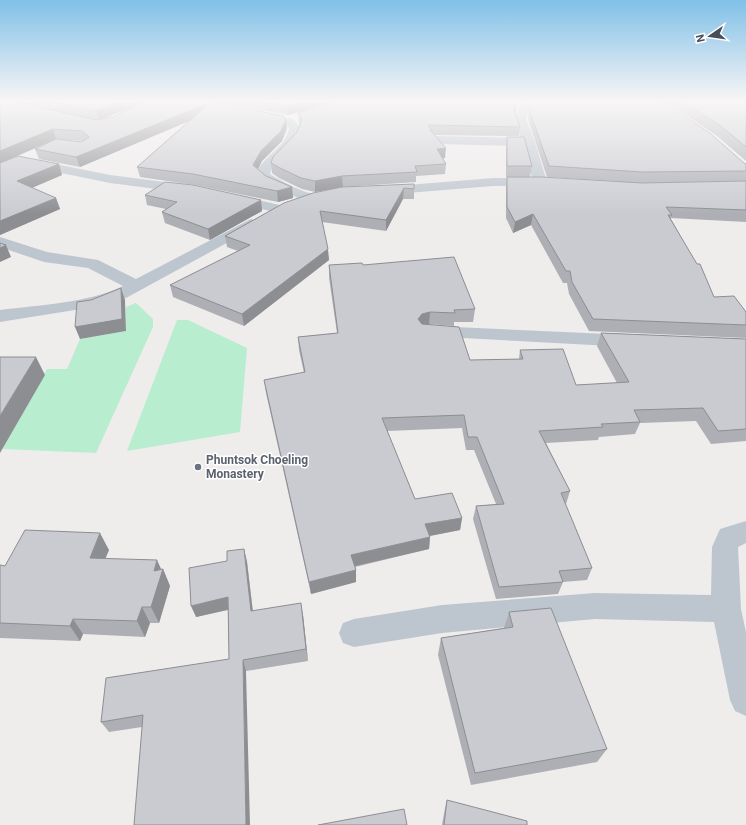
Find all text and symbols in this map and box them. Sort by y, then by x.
north arrow [690,16,730,56]
text: N [693,33,708,43]
place label: Phuntsok Choeling Monastery [206,453,308,481]
marker: Phuntsok Choeling Monastery [193,462,203,472]

